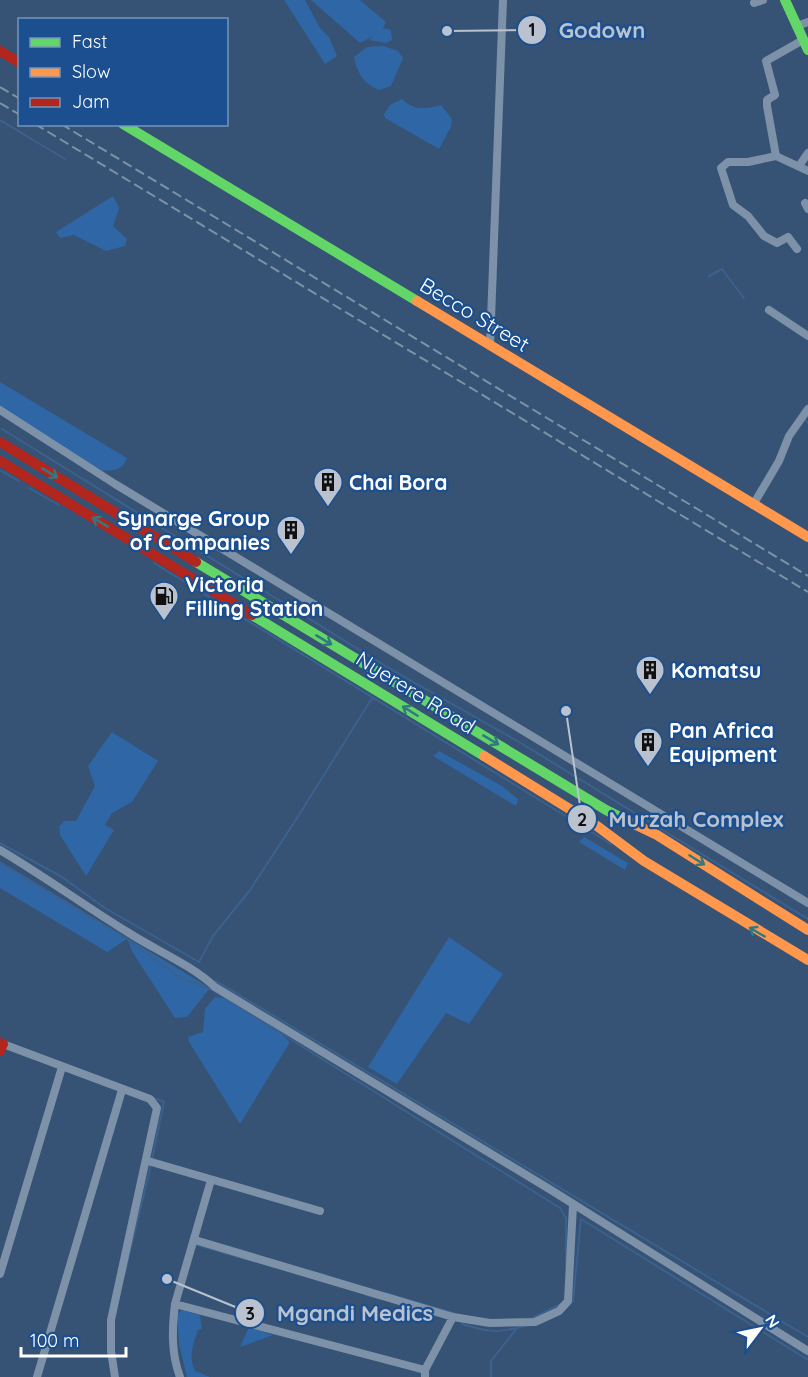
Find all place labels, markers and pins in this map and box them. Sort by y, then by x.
callout: Godown [517,10,658,50]
building icon: Chai Bora [312,466,344,508]
place label: Chai Bora [349,469,447,495]
place label: Synarge Group of Companies [117,505,270,555]
building icon: Synarge Group of Companies [275,514,307,556]
place label: Victoria Filling Station [185,571,323,621]
fuel station icon: Victoria Filling Station [148,580,180,622]
building icon: Komatsu [634,654,666,696]
place label: Komatsu [671,657,761,683]
place label: Pan Africa Equipment [669,717,777,767]
building icon: Pan Africa Equipment [632,726,664,768]
callout: Murzah Complex [567,799,796,839]
callout: Mgandi Medics [235,1293,445,1333]

